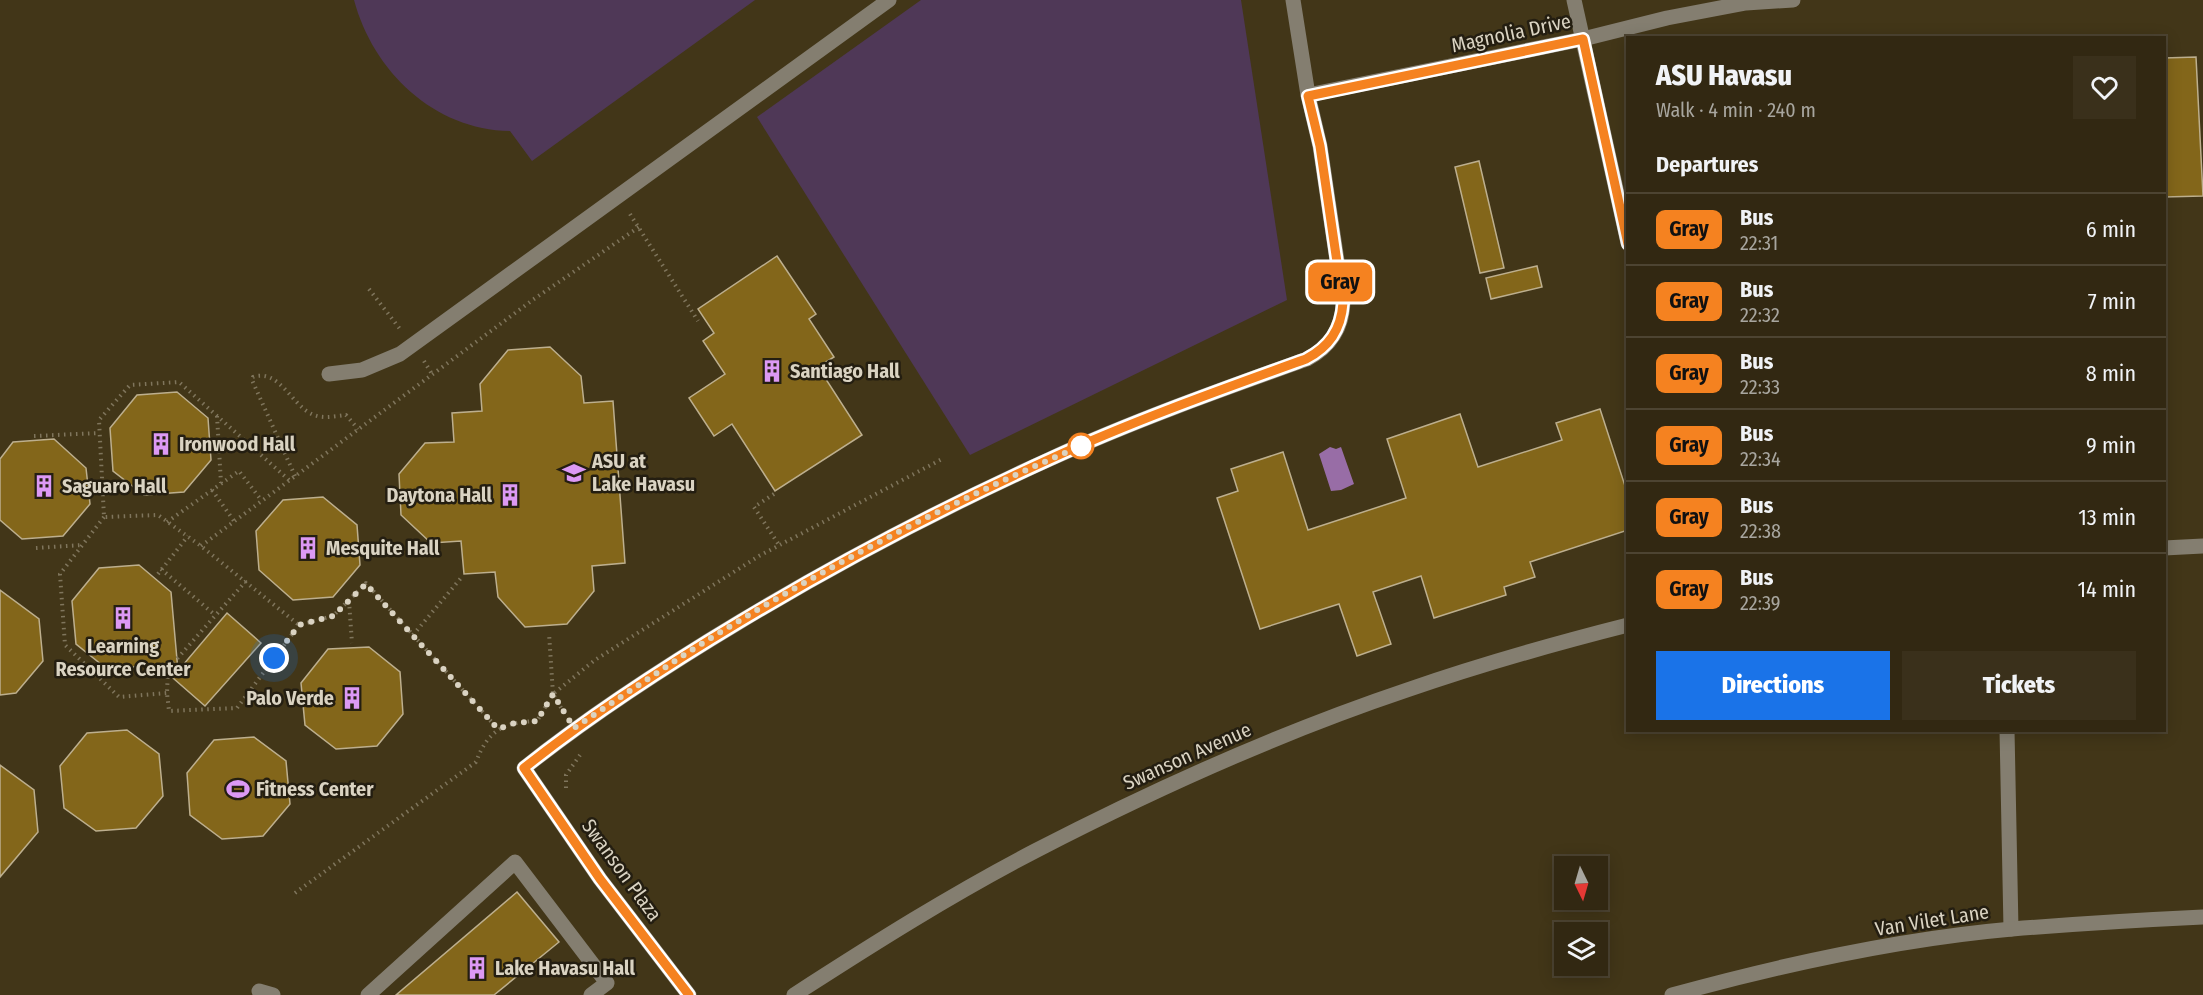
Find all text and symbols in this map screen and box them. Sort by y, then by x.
street label: Magnolia Drive [1449,9,1573,57]
button: heart [2073,56,2136,119]
text: ASU Havasu [1656,59,1792,92]
text: Walk · 4 min · 240 m [1656,98,1816,122]
text: Departures [1656,151,1758,178]
text: Bus [1740,204,1773,231]
text: Gray [1669,216,1709,242]
text: 6 min [2086,216,2136,243]
text: 22:31 [1740,231,1778,255]
line badge: Gray [1298,262,1382,302]
text: Gray [1320,269,1360,295]
text: Bus [1740,276,1773,303]
text: Gray [1669,288,1709,314]
text: 7 min [2088,288,2136,315]
text: 22:32 [1740,303,1780,327]
text: Bus [1740,348,1773,375]
building icon: Santiago Hall [759,358,785,384]
place label: Santiago Hall [790,359,900,383]
text: Gray [1669,360,1709,386]
text: 8 min [2086,360,2136,387]
text: 22:33 [1740,375,1780,399]
text: Bus [1740,420,1773,447]
building icon: Ironwood Hall [148,431,174,457]
place label: Ironwood Hall [179,432,296,456]
text: Gray [1669,432,1709,458]
text: 9 min [2086,432,2136,459]
unlabelled marker [1068,433,1094,459]
text: 22:34 [1740,447,1781,471]
place label: ASU at Lake Havasu [591,449,695,496]
school or university icon: ASU at Lake Havasu [561,460,587,486]
building icon: Saguaro Hall [31,473,57,499]
place label: Saguaro Hall [62,474,167,498]
building icon: Daytona Hall [497,482,523,508]
place label: Daytona Hall [387,483,493,507]
text: Bus [1740,492,1773,519]
text: Gray [1669,504,1709,530]
text: 13 min [2078,504,2136,531]
text: 22:38 [1740,519,1781,543]
building icon: Mesquite Hall [295,535,321,561]
place label: Mesquite Hall [326,536,440,560]
text: Bus [1740,564,1773,591]
text: Gray [1669,576,1709,602]
text: 14 min [2078,576,2136,603]
text: 22:39 [1740,591,1781,615]
building icon: Learning Resource Center [110,605,136,631]
place label: Learning Resource Center [55,634,191,681]
your location [259,643,289,673]
button: Directions [1656,651,1890,720]
button: Tickets [1902,651,2136,720]
building icon: Palo Verde [339,685,365,711]
place label: Palo Verde [246,686,334,710]
street label: Swanson Avenue [1119,717,1255,795]
sports icon: Fitness Center [225,776,251,802]
place label: Fitness Center [256,777,374,801]
street label: Swanson Plaza [577,814,667,926]
north arrow [1554,856,1608,910]
map controls [1554,856,1608,976]
street label: Van Vilet Lane [1873,899,1991,941]
button: layers [1554,922,1608,976]
building icon: Lake Havasu Hall [464,955,490,981]
place label: Lake Havasu Hall [495,956,635,980]

